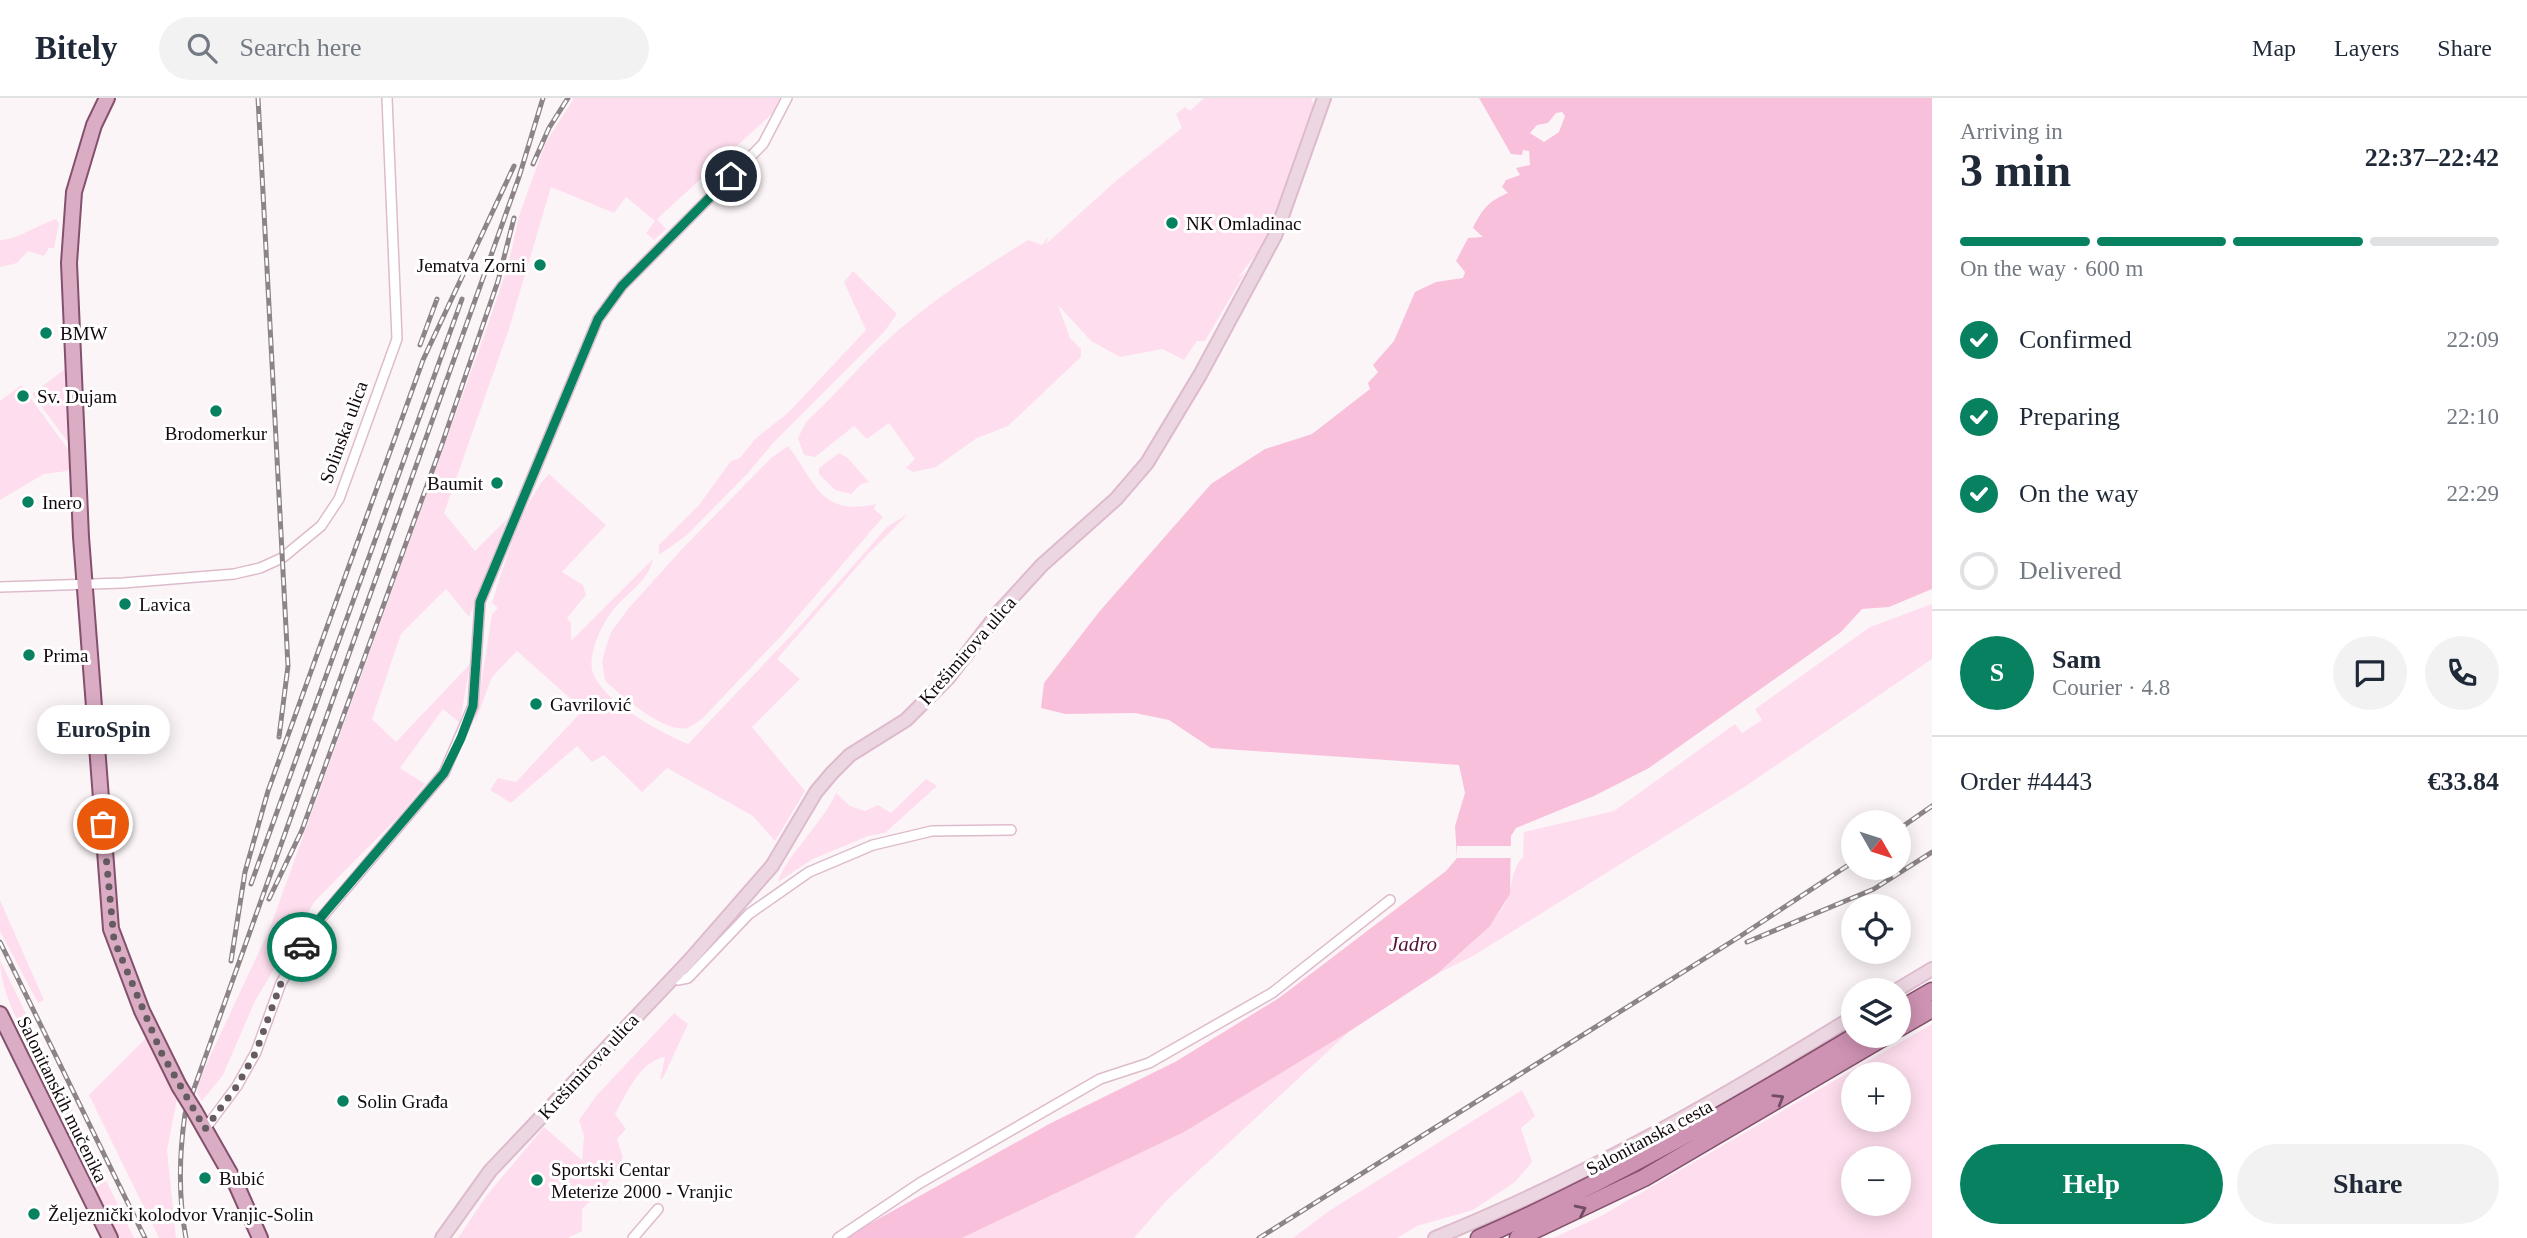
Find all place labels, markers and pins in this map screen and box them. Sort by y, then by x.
pin [701,146,761,206]
place label: NK Omladinac [1186,213,1302,234]
marker: NK Omladinac [1164,215,1180,231]
place label: Jematva Zorni [417,255,526,276]
marker: Jematva Zorni [532,257,548,273]
place label: BMW [60,323,108,344]
marker: BMW [38,325,54,341]
place label: Sv. Dujam [37,386,117,407]
marker: Sv. Dujam [15,388,31,404]
marker: Brodomerkur [208,403,224,419]
place label: Brodomerkur [165,423,268,444]
place label: Baumit [427,473,484,494]
marker: Baumit [489,475,505,491]
place label: Inero [42,492,82,513]
marker: Inero [20,494,36,510]
place label: Lavica [139,594,191,615]
marker: Lavica [117,596,133,612]
place label: Prima [43,645,89,666]
marker: Prima [21,647,37,663]
place label: Gavrilović [550,694,631,715]
marker: Gavrilović [528,696,544,712]
callout: EuroSpin [36,705,170,754]
pin [73,794,133,854]
place label: Solin Građa [357,1091,449,1112]
marker: Solin Građa [335,1093,351,1109]
place label: Sportski Centar Meterize 2000 - Vranjic [551,1159,733,1202]
place label: Bubić [219,1168,264,1189]
marker: Bubić [197,1170,213,1186]
marker: Sportski Centar Meterize 2000 - Vranjic [529,1172,545,1188]
place label: Željeznički kolodvor Vranjic-Solin [48,1204,314,1225]
marker: Željeznički kolodvor Vranjic-Solin [26,1206,42,1222]

